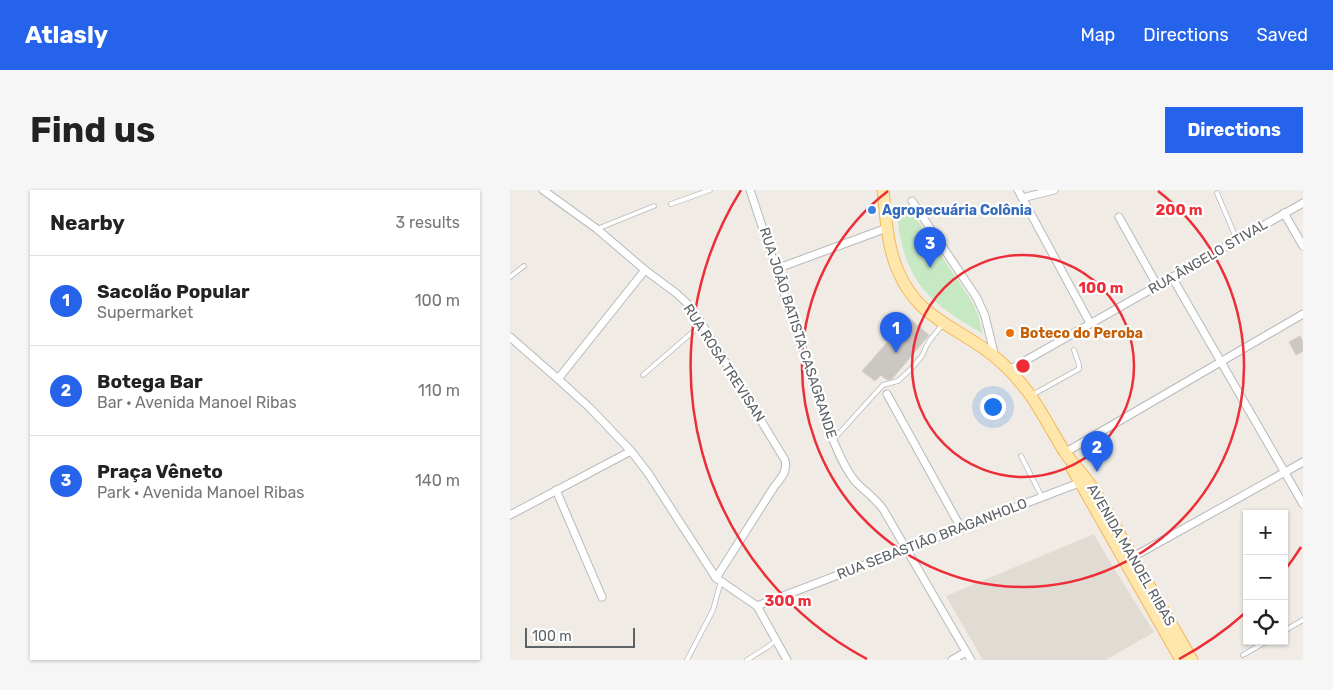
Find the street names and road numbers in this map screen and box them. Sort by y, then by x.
street label: RUA ÂNGELO STIVAL [1145,215,1271,298]
street label: RUA JOÃO BATISTA CASAGRANDE [756,225,841,441]
street label: RUA ROSA TREVISAN [680,301,768,425]
street label: AVENIDA MANOEL RIBAS [1083,481,1179,629]
street label: RUA SEBASTIÃO BRAGANHOLO [834,494,1030,583]

